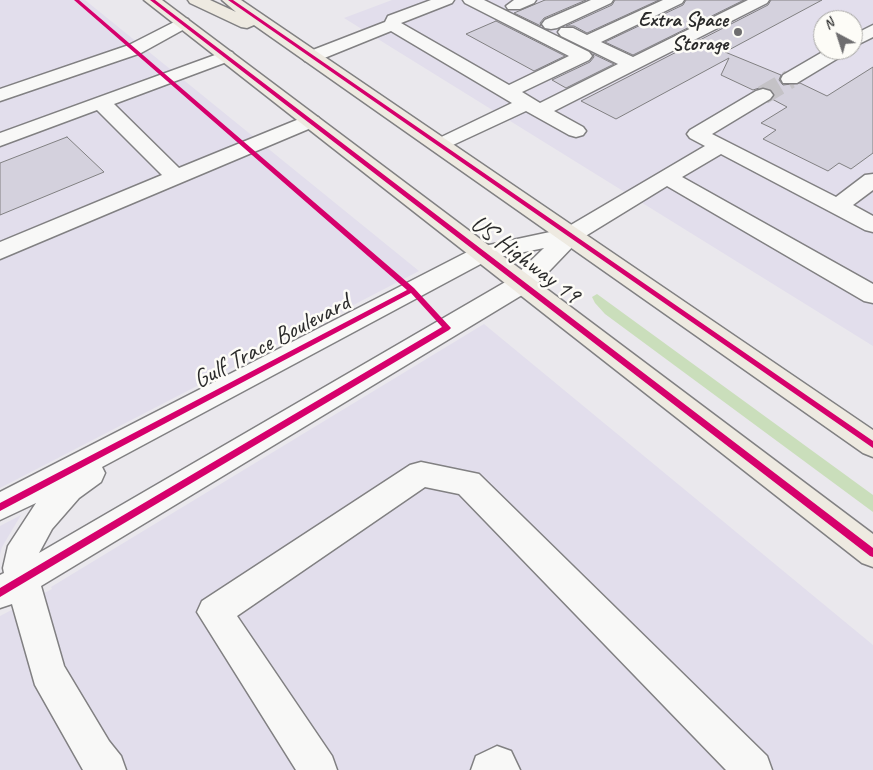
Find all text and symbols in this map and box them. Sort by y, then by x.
place label: Extra Space Storage [638,7,728,57]
north arrow [813,10,863,60]
text: N [820,15,837,33]
marker: Extra Space Storage [732,26,744,38]
street label: US Highway 19 [464,209,586,311]
street label: Gulf Trace Boulevard [189,288,355,396]

